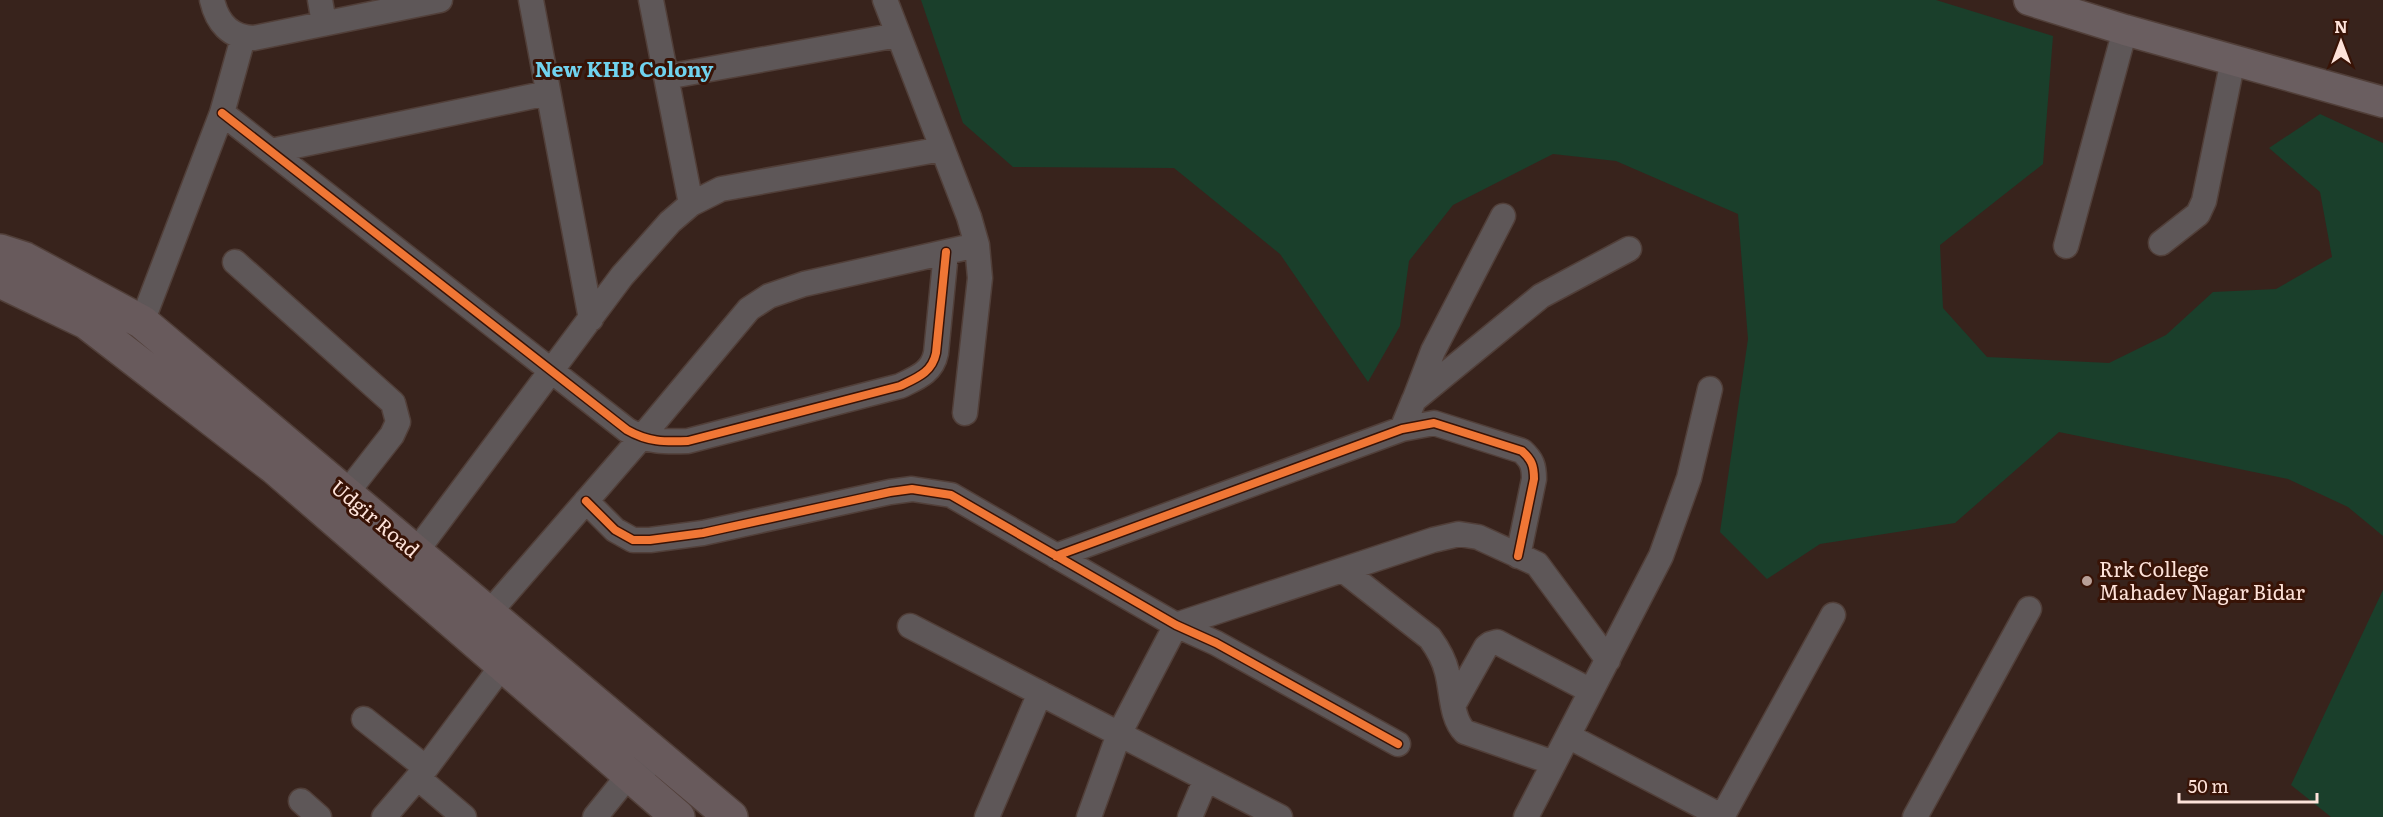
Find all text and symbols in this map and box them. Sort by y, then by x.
north arrow [2311,12,2371,72]
text: N [2334,14,2348,38]
district label: New KHB Colony [535,52,714,83]
street label: Udgir Road [325,471,427,563]
place label: Rrk College Mahadev Nagar Bidar [2099,553,2305,606]
marker: Rrk College Mahadev Nagar Bidar [2080,574,2094,588]
scale bar [2179,766,2317,804]
text: 50 m [2188,772,2229,799]

